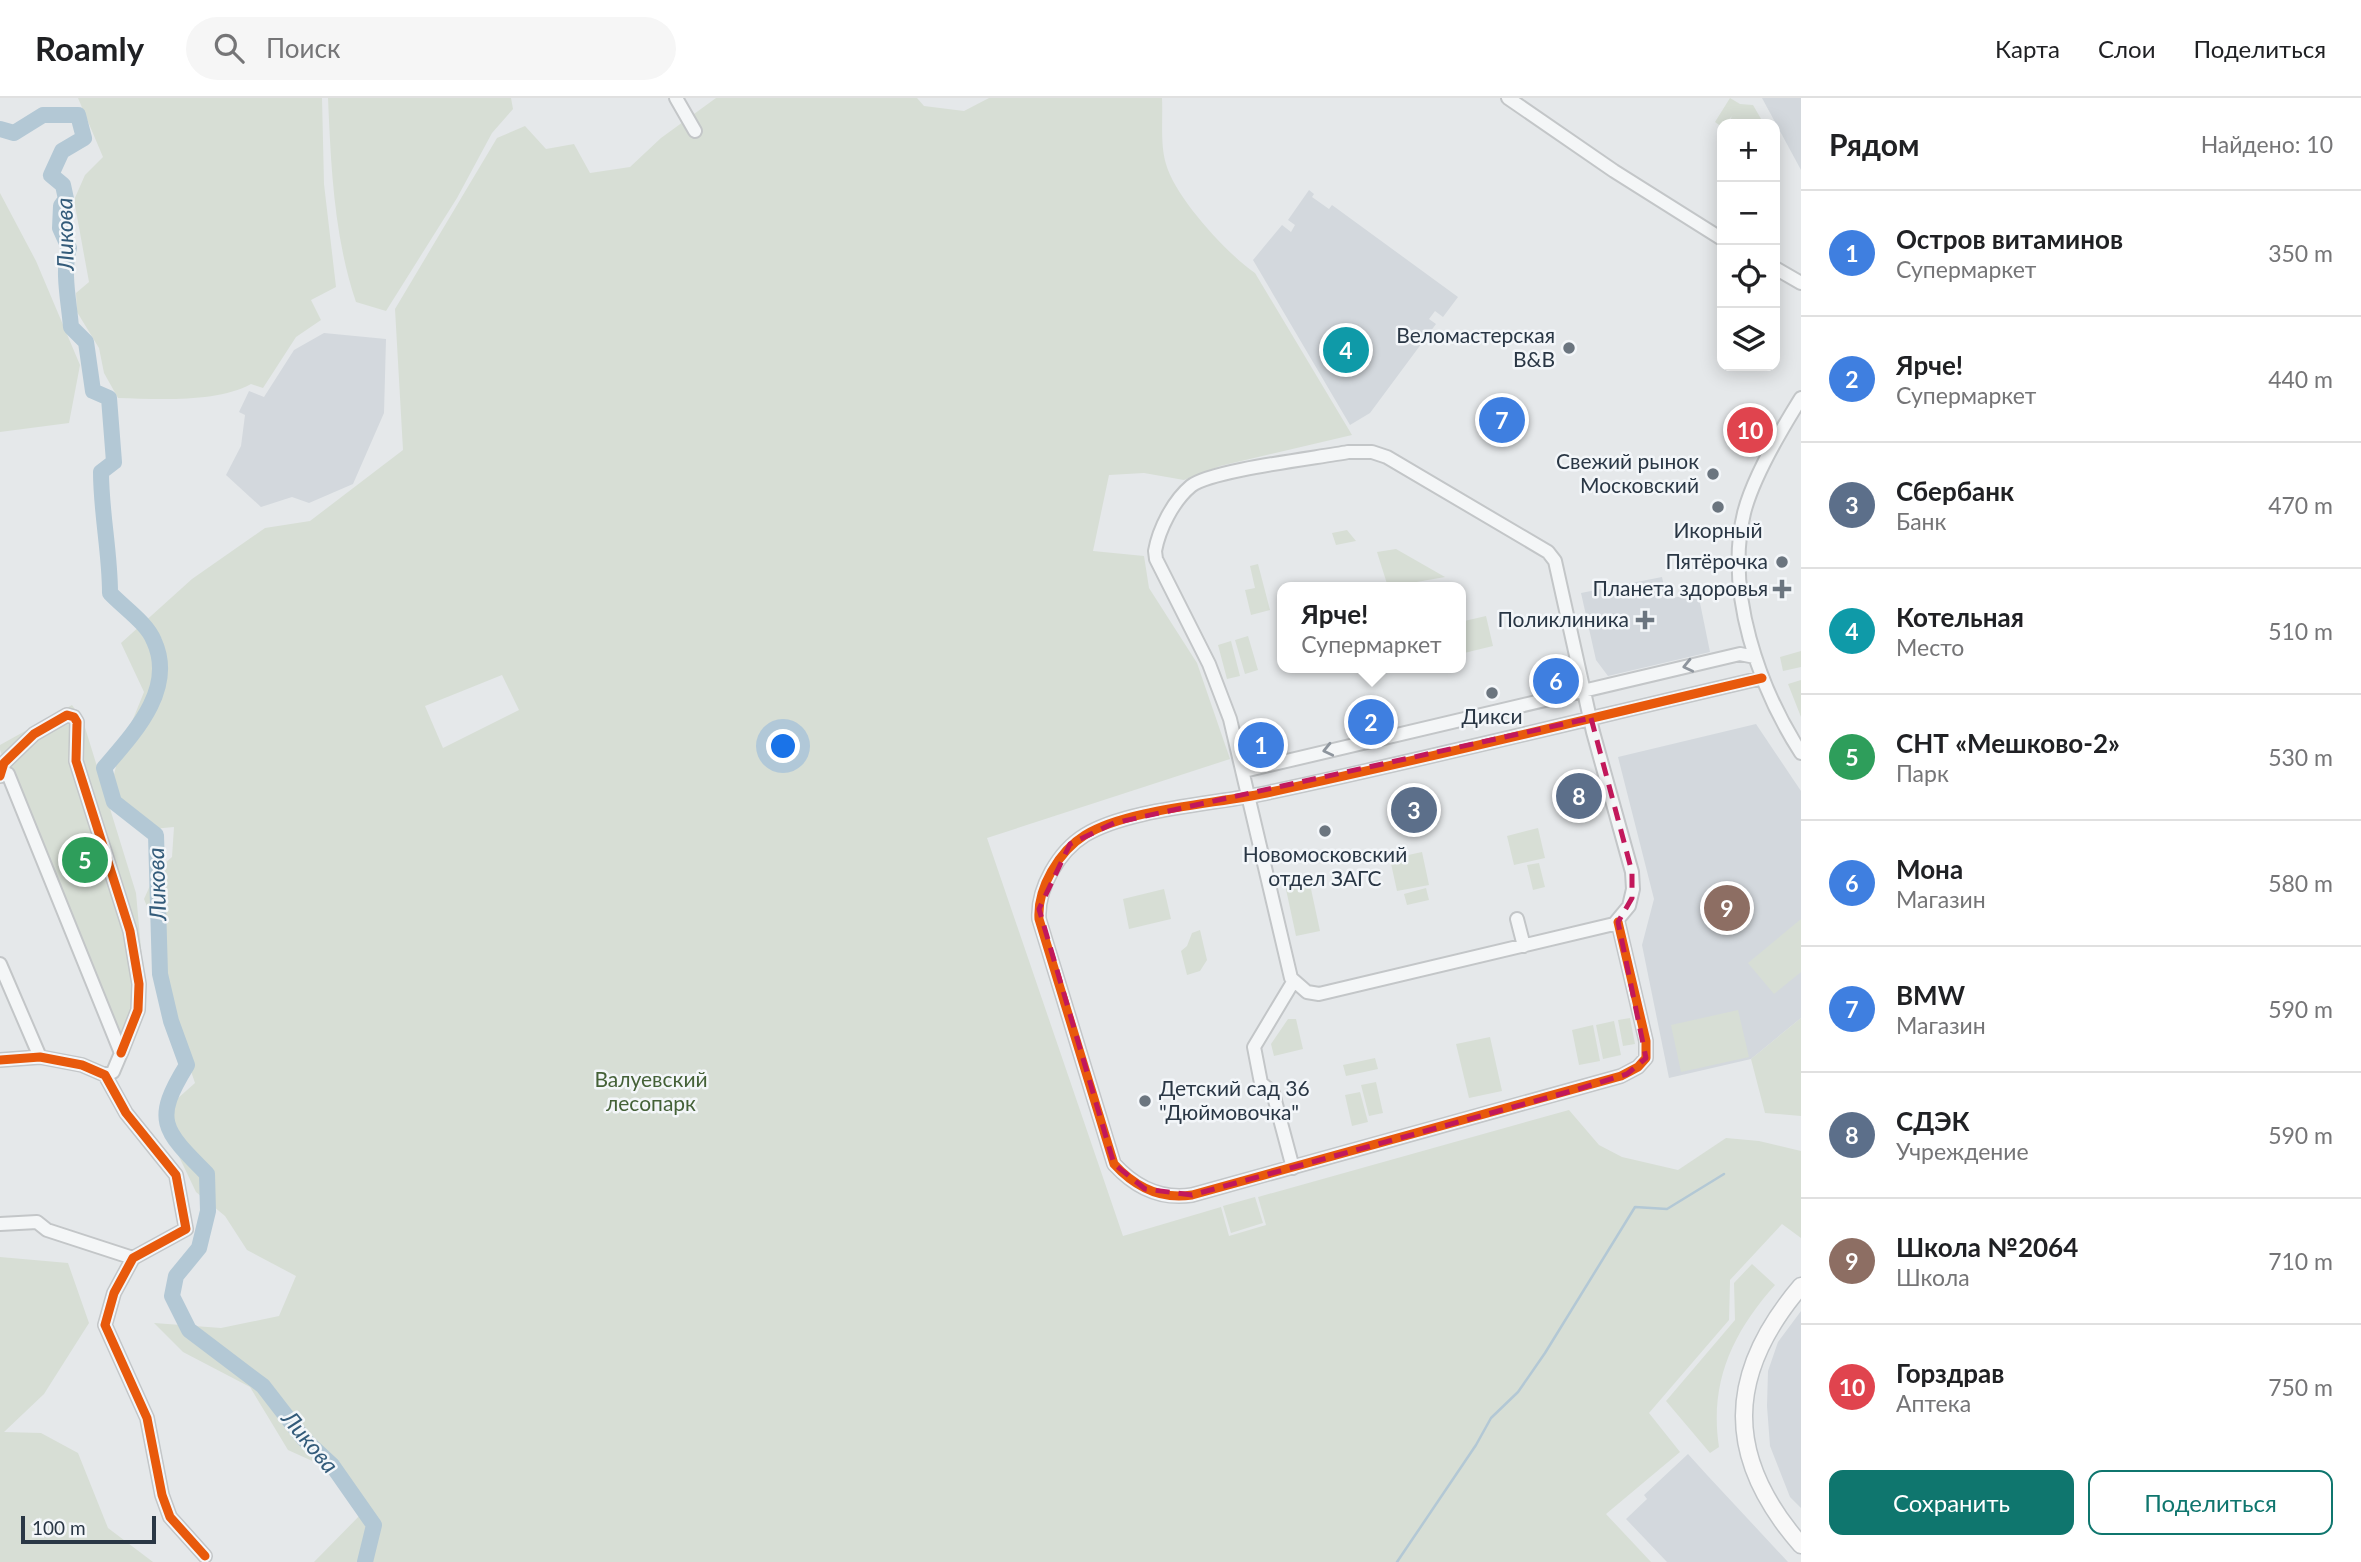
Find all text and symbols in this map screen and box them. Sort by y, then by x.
search box [186,17,676,80]
text: Roamly [35,28,144,68]
icon: search [210,29,248,67]
text: Поиск [266,32,340,64]
text: Карта [1995,34,2060,63]
text: Слои [2098,34,2155,63]
text: Поделиться [2193,34,2326,63]
map controls [1717,119,1780,371]
button: + [1717,119,1780,182]
text: Рядом [1829,126,1919,162]
text: Найдено: 10 [2201,130,2333,158]
button: − [1717,182,1780,245]
water label: Ликова [49,197,79,272]
text: Остров витаминов [1896,223,2123,255]
text: 1 [1845,239,1859,267]
text: 350 m [2268,239,2333,267]
button: locate [1717,245,1780,308]
text: Супермаркет [1896,255,2036,283]
button: layers [1717,308,1780,371]
place label: Веломастерская B&B [1396,322,1555,371]
pin: 4 [1323,324,1369,376]
marker: Веломастерская B&B [1561,340,1577,356]
text: Ярче! [1896,349,1963,381]
text: 2 [1845,365,1859,393]
text: 440 m [2268,365,2333,393]
text: Супермаркет [1896,381,2036,409]
pin: 7 [1479,394,1525,446]
pin: 10 [1727,404,1773,456]
place label: Свежий рынок Московский [1556,448,1699,497]
marker: Свежий рынок Московский [1705,466,1721,482]
text: Сбербанк [1896,475,2014,507]
text: 3 [1845,491,1859,519]
text: 470 m [2268,491,2333,519]
marker: Икорный [1710,499,1726,515]
text: Банк [1896,507,1946,535]
place label: Икорный [1673,517,1763,542]
place label: Пятёрочка [1665,548,1768,573]
marker: Пятёрочка [1774,554,1790,570]
place label: Планета здоровья [1592,575,1768,600]
marker: Планета здоровья [1774,581,1790,597]
popup [1277,582,1466,673]
text: Ярче! [1301,598,1368,630]
text: Котельная [1896,601,2024,633]
place label: Поликлиника [1497,606,1629,631]
marker: Поликлиника [1635,610,1655,630]
text: 4 [1845,617,1859,645]
text: 510 m [2268,617,2333,645]
text: Супермаркет [1301,630,1442,658]
text: Место [1896,633,1964,661]
pin: 6 [1533,655,1579,707]
one-way arrow [1682,658,1694,672]
marker: Дикси [1484,685,1500,701]
pin: 2 [1348,696,1394,748]
place label: Дикси [1462,703,1522,728]
pin: 1 [1238,719,1284,771]
text: СНТ «Мешково-2» [1896,727,2120,759]
your location [766,729,800,763]
one-way arrow [1322,742,1334,756]
text: 5 [1845,743,1859,771]
text: 530 m [2268,743,2333,771]
text: Парк [1896,759,1949,787]
pin: 8 [1556,770,1602,822]
pin: 3 [1391,784,1437,836]
marker: Новомосковский отдел ЗАГС [1317,823,1333,839]
pin: 5 [62,834,108,886]
place label: Новомосковский отдел ЗАГС [1243,841,1407,890]
water label: Ликова [141,847,171,922]
text: Мона [1896,853,1963,885]
text: 6 [1845,869,1859,897]
text: 580 m [2268,869,2333,897]
pin: 9 [1704,882,1750,934]
text: Магазин [1896,885,1986,913]
text: BMW [1896,979,1965,1011]
text: 7 [1845,995,1859,1023]
text: 590 m [2268,995,2333,1023]
text: Магазин [1896,1011,1986,1039]
park label: Валуевский лесопарк [594,1066,708,1115]
place label: Детский сад 36 "Дюймовочка" [1159,1075,1310,1124]
marker: Детский сад 36 "Дюймовочка" [1137,1093,1153,1109]
text: СДЭК [1896,1105,1970,1137]
text: 8 [1845,1121,1859,1149]
text: 590 m [2268,1121,2333,1149]
text: Учреждение [1896,1137,2029,1165]
text: Школа №2064 [1896,1231,2078,1263]
text: 9 [1845,1247,1859,1275]
text: 710 m [2268,1247,2333,1275]
text: Школа [1896,1263,1970,1291]
text: Горздрав [1896,1357,2004,1389]
text: 10 [1839,1373,1865,1401]
text: 750 m [2268,1373,2333,1401]
text: Аптека [1896,1389,1971,1417]
water label: Ликова [276,1404,345,1478]
button: Сохранить [1829,1470,2074,1535]
button: Поделиться [2088,1470,2333,1535]
scale bar [21,1513,156,1545]
text: 100 m [32,1516,86,1539]

